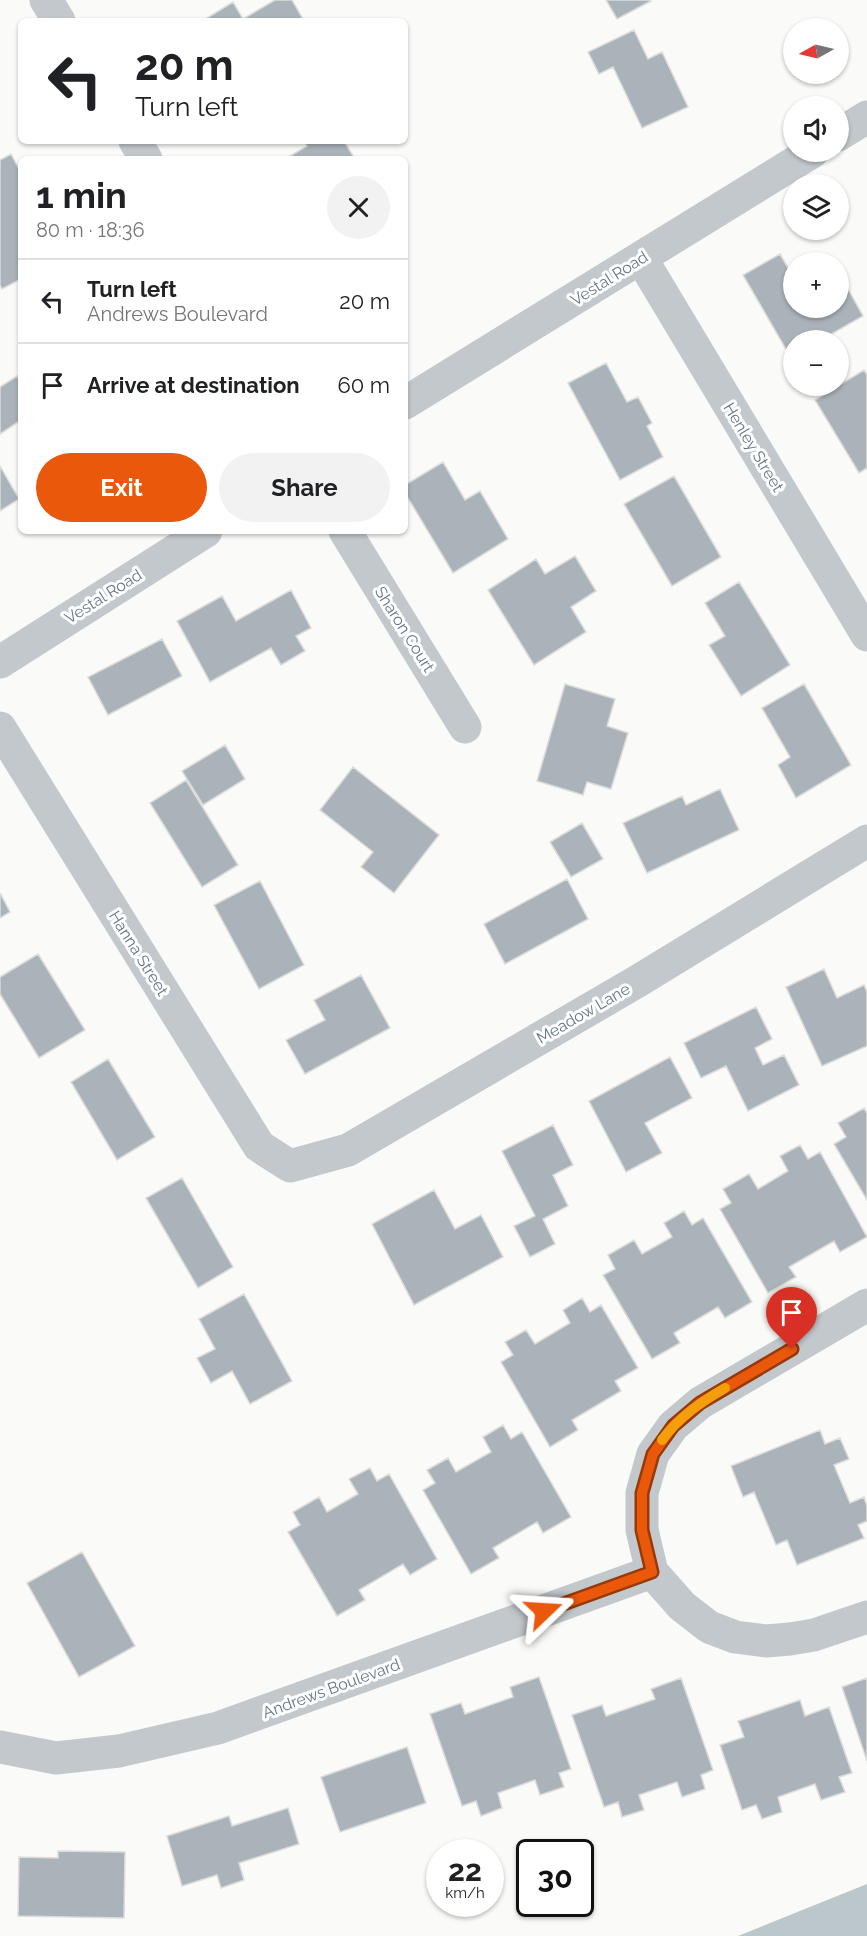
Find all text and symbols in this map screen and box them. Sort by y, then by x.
north arrow [783,18,849,84]
map controls [783,18,849,396]
text: 20 m [135,41,234,90]
icon: left [36,42,114,120]
text: Turn left [135,91,238,122]
button: sound [783,96,849,162]
text: 1 min [36,174,127,216]
button: layers [783,174,849,240]
button: close [327,176,390,239]
text: 80 m · 18:36 [36,218,144,242]
street label: Vestal Road [567,247,651,310]
button: + [783,252,849,318]
text: Turn left [87,276,177,302]
icon: left [36,285,69,318]
text: 20 m [339,288,390,314]
text: Andrews Boulevard [87,302,268,326]
button: − [783,330,849,396]
icon: arrive [36,369,69,402]
text: Arrive at destination [87,372,300,398]
text: 60 m [337,372,390,398]
street label: Henley Street [720,399,788,496]
button: Exit [36,453,207,522]
button: Share [219,453,390,522]
street label: Vestal Road [61,565,145,628]
street label: Sharon Court [371,583,439,676]
street label: Hanna Street [105,907,172,1000]
street label: Meadow Lane [533,979,633,1048]
pin [766,1287,817,1349]
icon: arrive [775,1296,808,1329]
position arrow [512,1579,576,1643]
street label: Andrews Boulevard [260,1655,402,1722]
speed limit sign: 30 [516,1839,594,1917]
text: 22 [448,1853,482,1888]
text: km/h [445,1884,485,1902]

